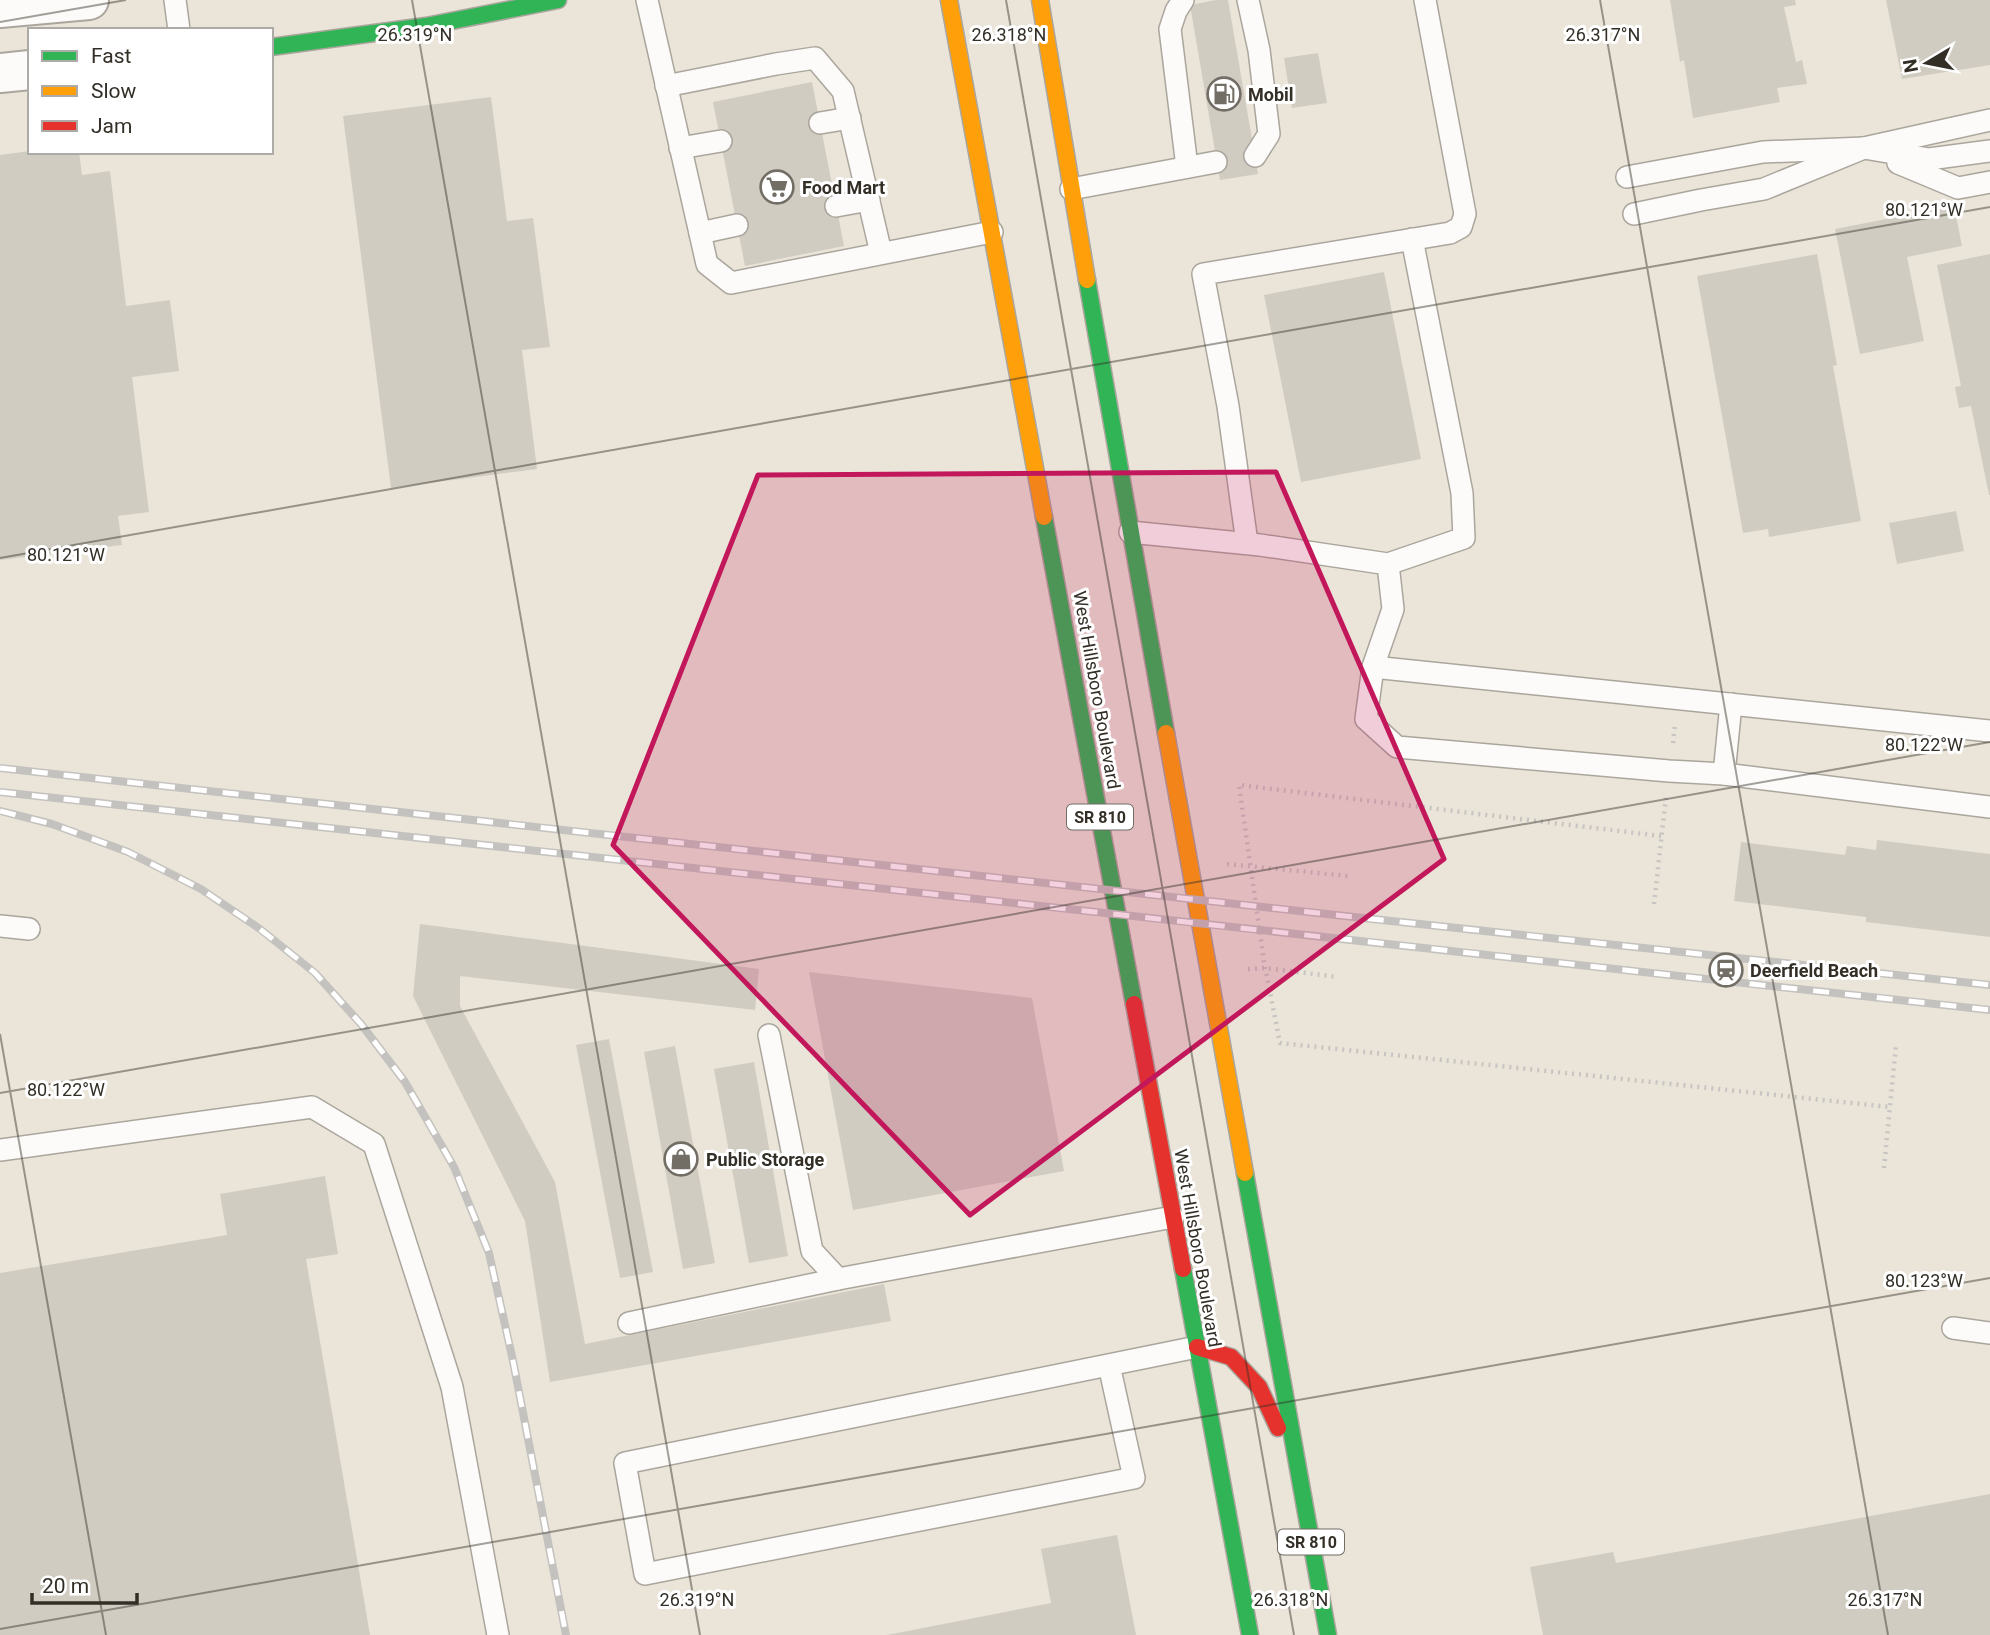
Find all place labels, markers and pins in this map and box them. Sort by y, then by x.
fuel station icon: Mobil [1205,75,1243,113]
place label: Mobil [1248,84,1294,105]
supermarket icon: Food Mart [758,168,796,206]
place label: Food Mart [802,177,885,198]
station icon: Deerfield Beach [1707,951,1745,989]
place label: Deerfield Beach [1750,960,1878,981]
shop icon: Public Storage [662,1140,700,1178]
place label: Public Storage [706,1149,825,1170]

